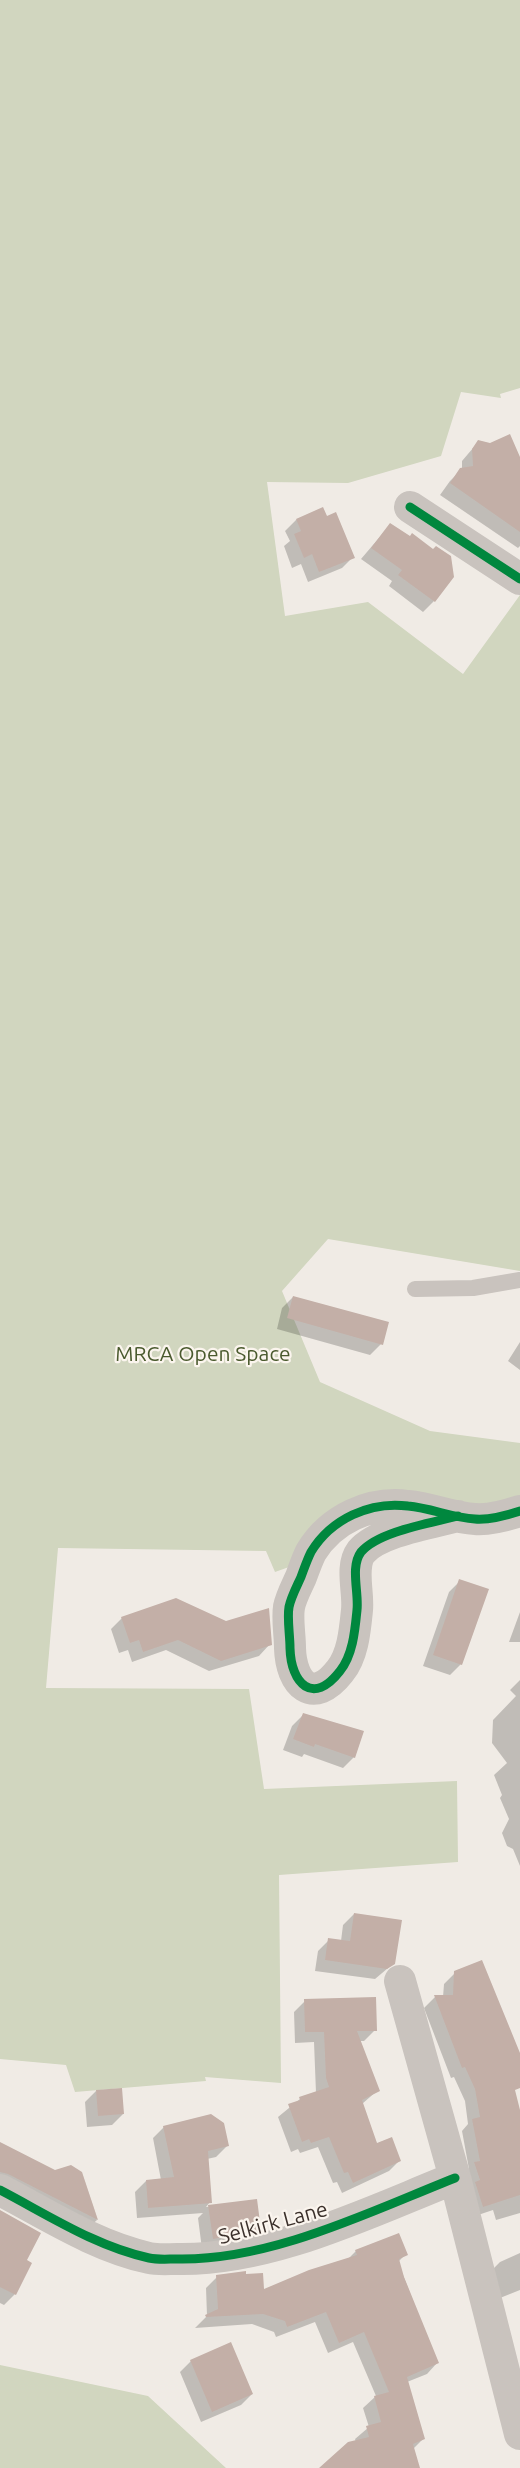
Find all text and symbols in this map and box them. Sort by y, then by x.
park label: MRCA Open Space [115,1341,291,1367]
street label: Selkirk Lane [216,2196,330,2250]

